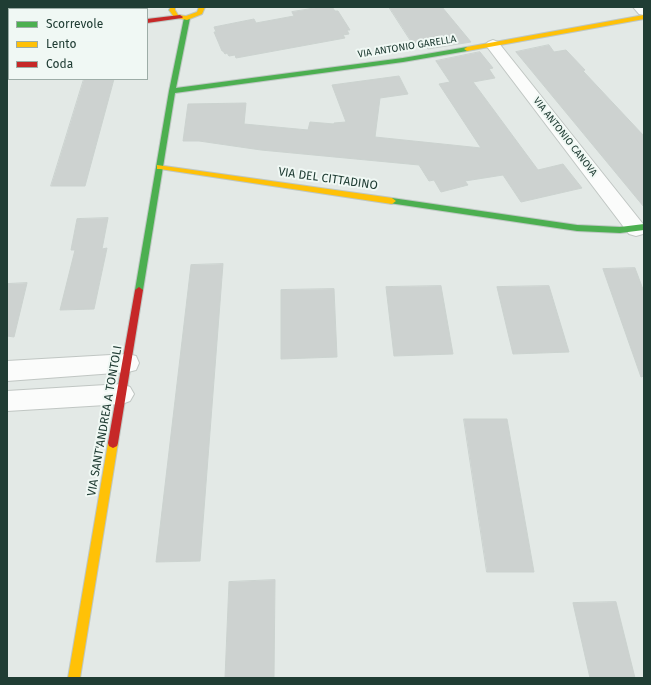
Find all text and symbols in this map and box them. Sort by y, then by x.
legend [8,8,148,80]
text: Scorrevole [46,17,103,31]
street label: VIA ANTONIO GARELLA [357,33,457,61]
text: Lento [46,37,76,51]
text: Coda [46,57,73,71]
street label: VIA ANTONIO CANOVA [530,95,600,179]
street label: VIA DEL CITTADINO [277,165,379,193]
street label: VIA SANT'ANDREA A TONTOLI [85,344,125,498]

